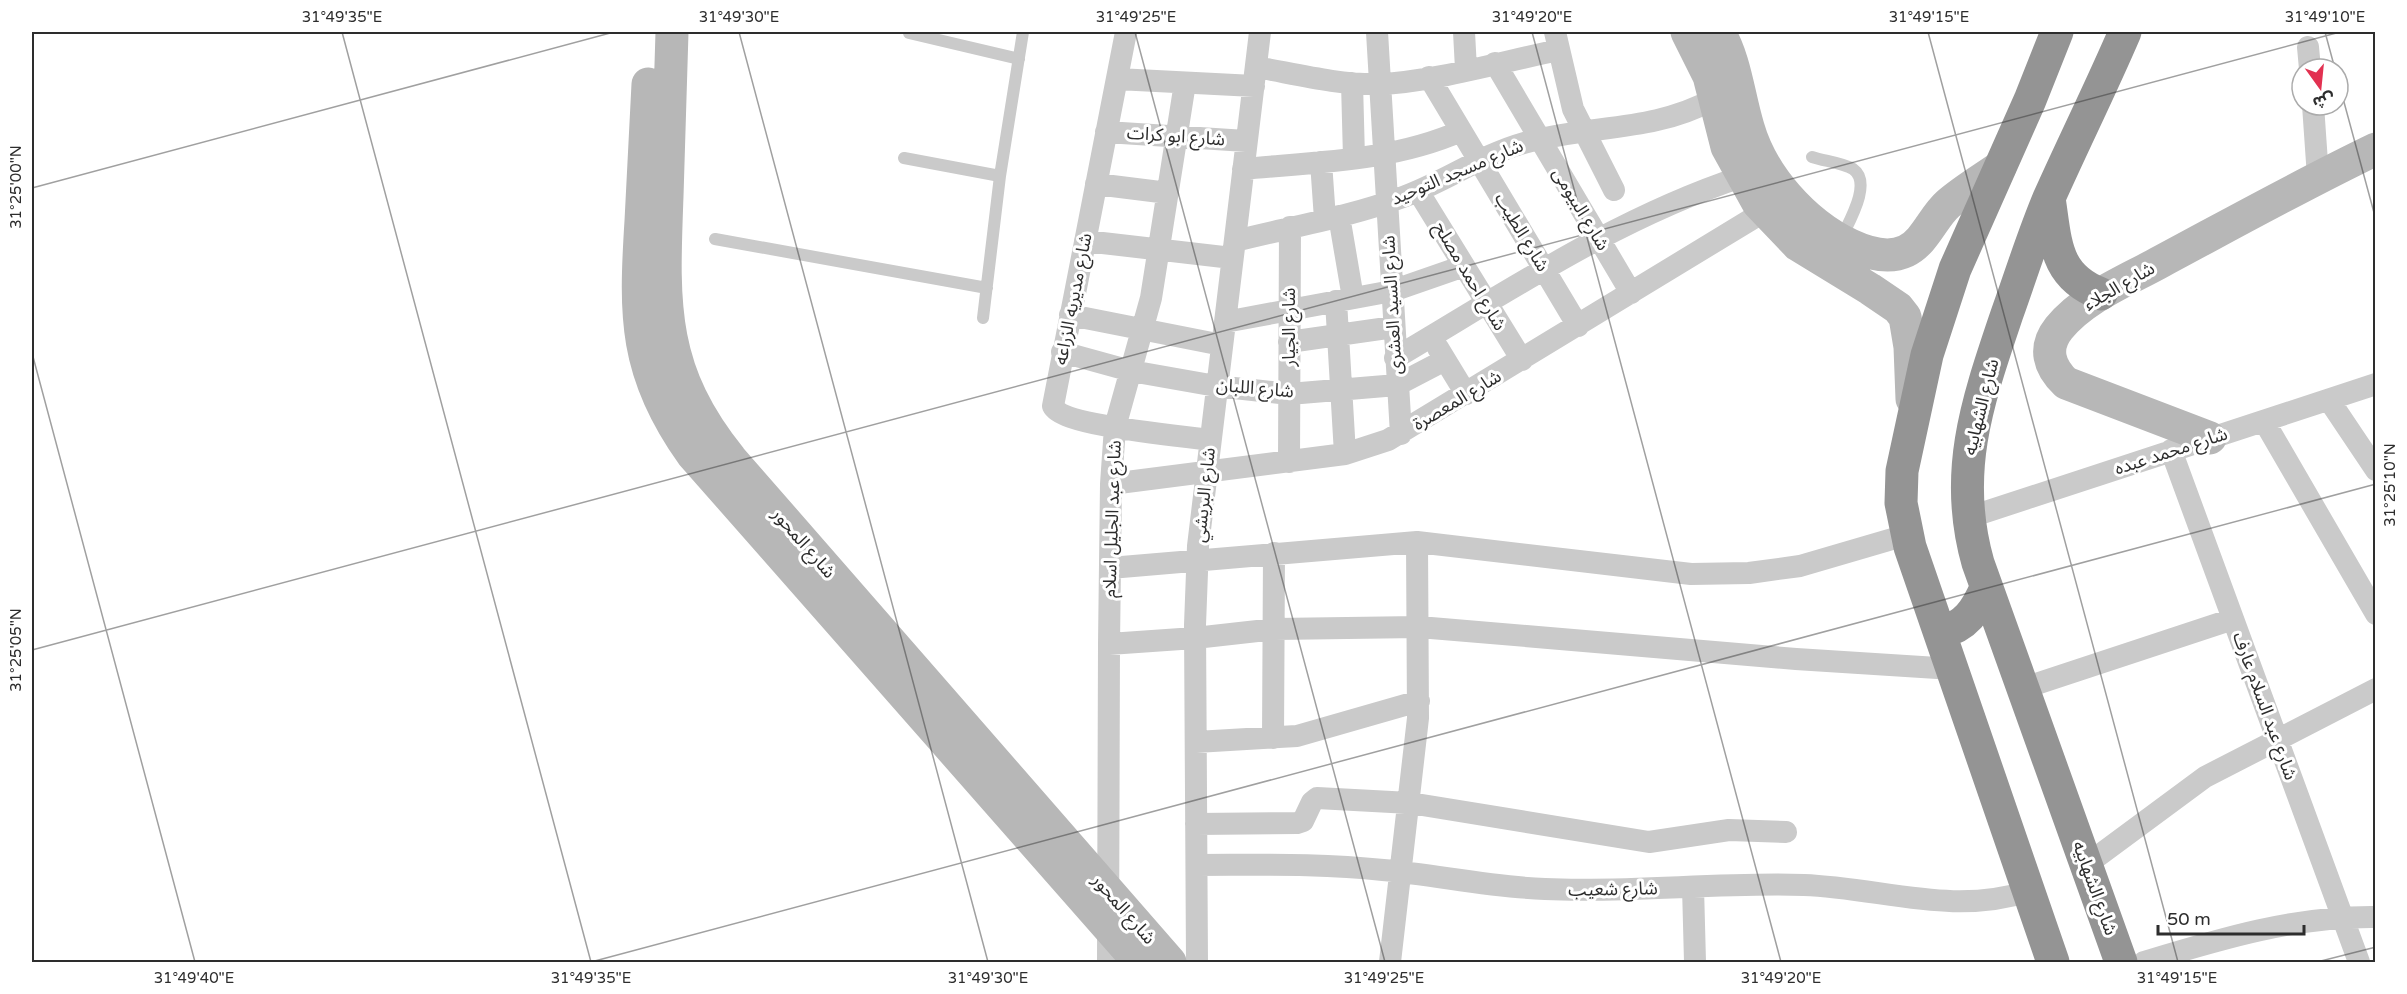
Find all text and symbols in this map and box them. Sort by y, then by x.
text: 31°49'35"E [302,8,382,26]
text: 31°49'30"E [699,8,779,26]
text: 31°49'25"E [1096,8,1176,26]
text: 31°49'20"E [1492,8,1572,26]
text: 31°49'15"E [1889,8,1969,26]
text: 31°49'10"E [2285,8,2365,26]
north arrow [2290,57,2350,117]
text: ش [2310,88,2337,113]
street label: شارع ابو كرات [1126,122,1226,153]
street label: شارع مسجد التوحيد [1388,134,1528,212]
text: 31°25'00"N [7,145,25,229]
street label: شارع البيومى [1545,164,1614,256]
street label: شارع الطيب [1487,189,1554,277]
street label: شارع احمد مصلح [1426,218,1511,336]
street label: شارع مديريه الزراعه [1049,231,1100,367]
street label: شارع السيد العشرى [1377,235,1410,375]
street label: شارع الجلاء [2080,257,2160,318]
street label: شارع الجيار [1278,288,1303,367]
street label: شارع الشهابيه [1958,356,2007,458]
street label: شارع المعصرة [1409,365,1507,438]
street label: شارع اللبان [1215,374,1295,405]
street label: شارع محمد عبده [2112,422,2231,482]
street label: شارع عبد الجليل اسلام [1098,440,1129,598]
text: 31°25'10"N [2381,443,2399,527]
street label: شارع البريشي [1188,446,1223,544]
street label: شارع المحور [765,503,840,585]
text: 31°25'05"N [7,608,25,692]
street label: شارع عبد السلام عارف [2225,629,2302,784]
street label: شارع الشهابيه [2065,838,2122,939]
street label: شارع المحور [1085,869,1160,951]
street label: شارع شعيب [1568,877,1658,904]
scale bar [2158,898,2304,936]
text: 50 m [2167,908,2211,930]
text: 31°49'40"E [154,969,234,987]
text: 31°49'35"E [551,969,631,987]
text: 31°49'30"E [948,969,1028,987]
text: 31°49'25"E [1344,969,1424,987]
text: 31°49'20"E [1741,969,1821,987]
text: 31°49'15"E [2137,969,2217,987]

